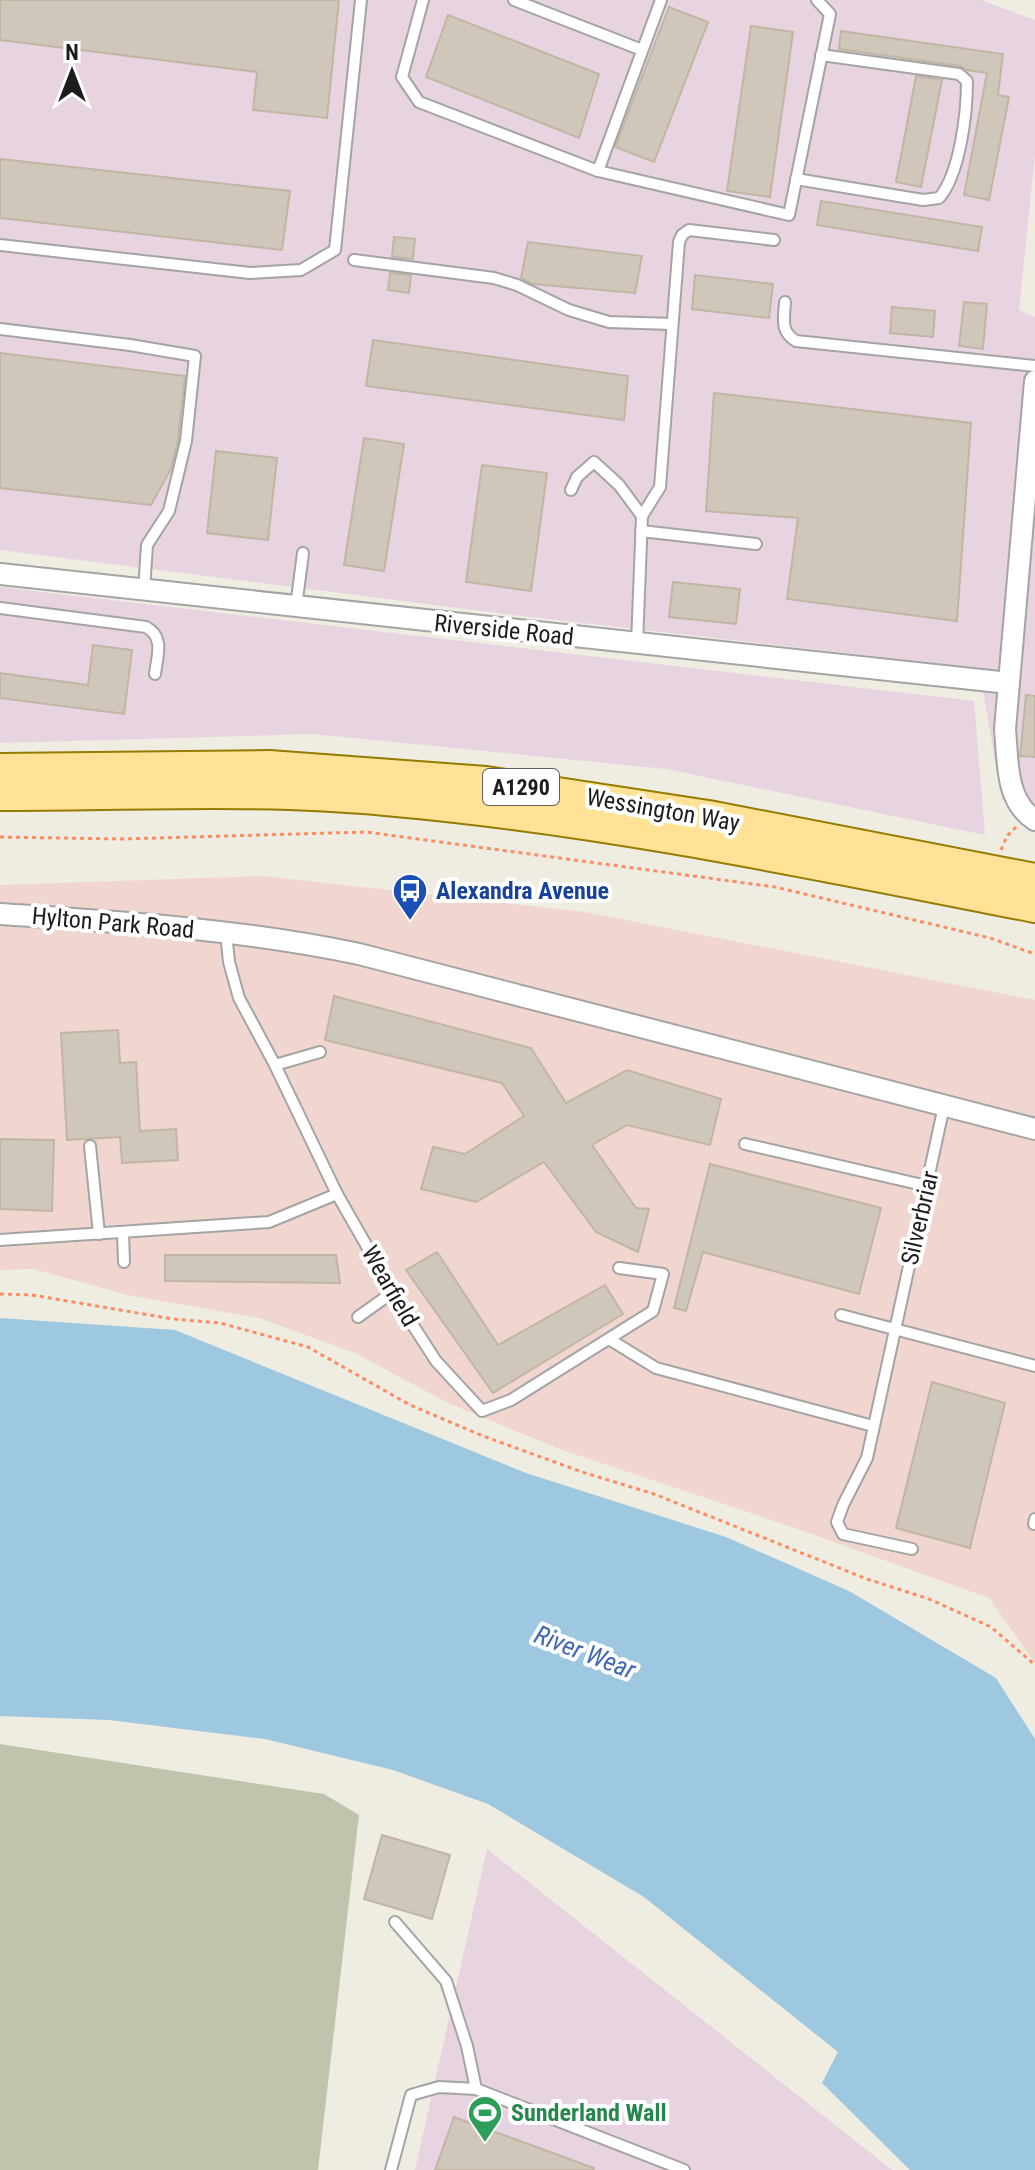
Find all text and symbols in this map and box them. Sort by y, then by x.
north arrow [32,32,112,112]
text: N [65,40,79,65]
street label: Riverside Road [433,609,575,651]
road number: A1290 [483,769,559,805]
street label: Wessington Way [584,783,742,837]
bus stop icon: Alexandra Avenue [391,872,429,922]
place label: Alexandra Avenue [436,877,609,905]
street label: Hylton Park Road [31,902,195,944]
street label: Silverbriar [896,1168,944,1268]
street label: Wearfield [356,1241,424,1331]
water label: River Wear [530,1619,641,1685]
sports icon: Sunderland Wall [466,2094,504,2144]
place label: Sunderland Wall [511,2099,666,2127]

